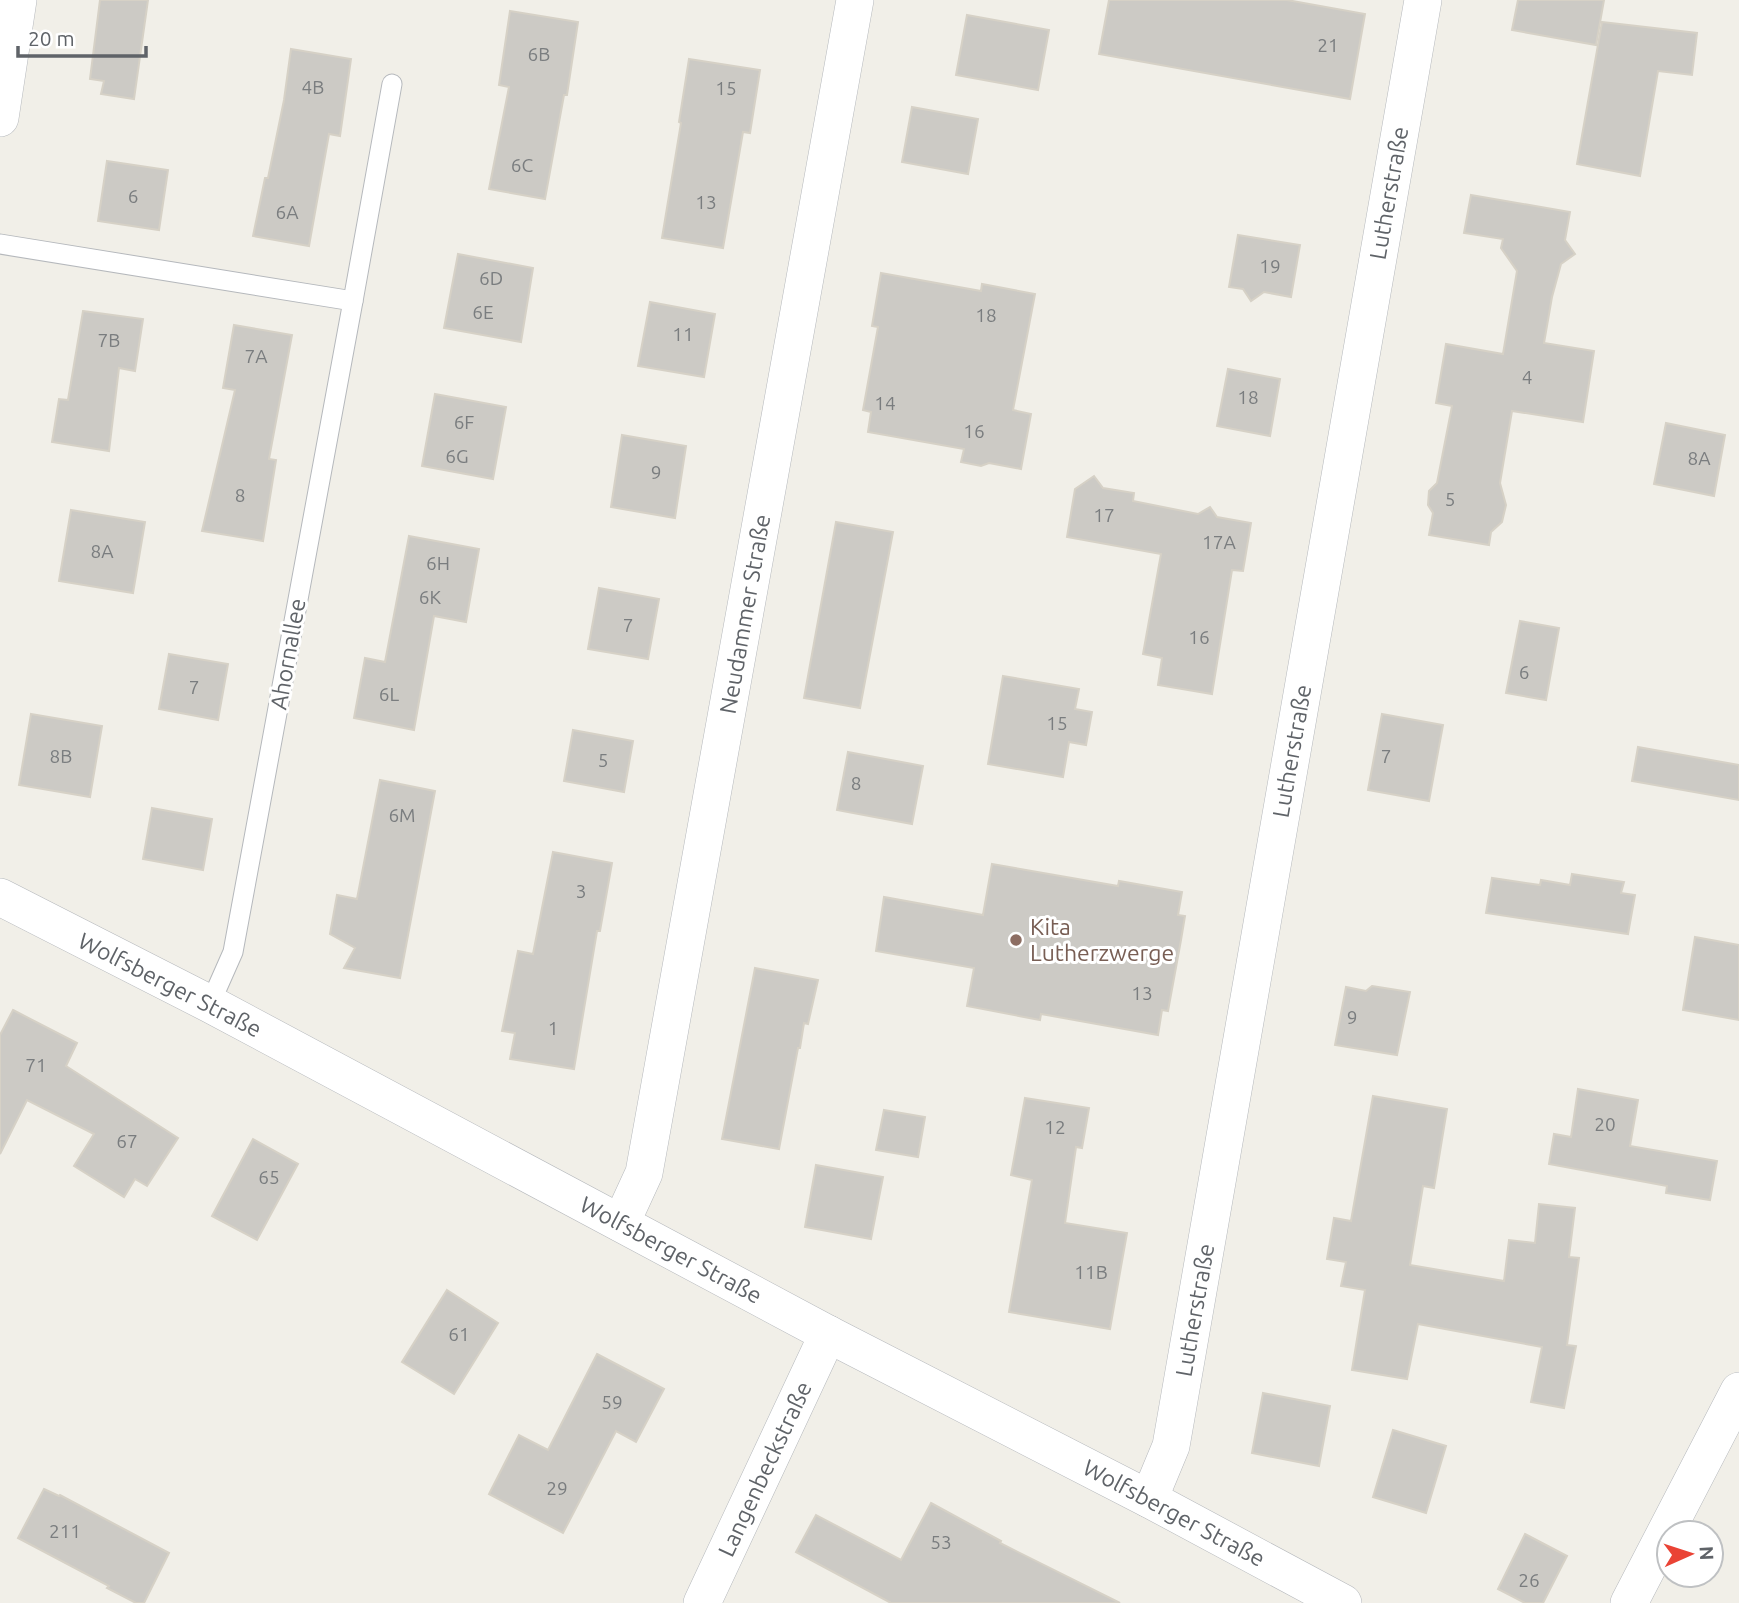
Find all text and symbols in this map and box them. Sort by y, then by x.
scale bar [18,14,145,58]
text: 20 m [28,26,75,50]
house number: 21 [1317,34,1339,56]
house number: 6B [528,43,550,65]
house number: 4B [302,76,324,98]
house number: 15 [715,77,737,99]
street label: Lutherstraße [1365,124,1412,261]
house number: 6C [511,154,534,176]
house number: 6 [128,185,138,207]
house number: 13 [695,191,717,213]
house number: 6A [275,201,299,223]
house number: 19 [1259,255,1281,277]
house number: 6D [479,267,503,289]
house number: 6E [472,301,494,323]
house number: 18 [975,304,997,326]
house number: 11 [672,323,694,345]
house number: 7B [98,329,120,351]
house number: 7A [244,345,268,367]
house number: 4 [1522,366,1532,388]
house number: 18 [1237,386,1259,408]
house number: 14 [874,392,896,414]
house number: 6F [454,411,474,433]
house number: 16 [963,420,985,442]
house number: 6G [445,445,469,467]
house number: 8A [1687,447,1711,469]
house number: 9 [651,461,661,483]
house number: 8 [235,484,245,506]
house number: 5 [1445,488,1455,510]
house number: 17 [1093,504,1115,526]
street label: Neudammer Straße [715,512,774,716]
house number: 17A [1202,531,1237,553]
house number: 8A [90,540,114,562]
house number: 6H [426,552,450,574]
house number: 6K [419,586,442,608]
street label: Ahornallee [265,596,310,712]
house number: 7 [623,614,633,636]
house number: 16 [1188,626,1210,648]
house number: 6 [1519,661,1529,683]
house number: 7 [189,676,199,698]
street label: Lutherstraße [1268,682,1315,819]
house number: 6L [379,683,400,705]
house number: 15 [1046,712,1068,734]
house number: 8B [50,745,72,767]
house number: 7 [1381,745,1391,767]
house number: 5 [598,749,608,771]
house number: 8 [851,772,861,794]
house number: 6M [388,804,416,826]
house number: 3 [576,880,586,902]
place label: Kita Lutherzwerge [1030,914,1174,965]
street label: Wolfsberger Straße [75,928,266,1042]
marker: Kita Lutherzwerge [1008,932,1024,948]
house number: 13 [1131,982,1153,1004]
house number: 9 [1347,1006,1357,1028]
house number: 1 [548,1017,558,1039]
house number: 71 [25,1054,47,1076]
house number: 20 [1594,1113,1616,1135]
house number: 12 [1044,1116,1066,1138]
house number: 67 [116,1130,138,1152]
house number: 65 [258,1166,280,1188]
street label: Wolfsberger Straße [576,1191,766,1308]
street label: Lutherstraße [1171,1241,1218,1378]
house number: 11B [1074,1261,1108,1283]
house number: 61 [448,1323,470,1345]
street label: Langenbeckstraße [713,1377,816,1560]
house number: 59 [601,1391,623,1413]
street label: Wolfsberger Straße [1079,1454,1269,1571]
house number: 29 [546,1477,568,1499]
north arrow [1655,1519,1725,1589]
house number: 211 [49,1520,81,1542]
house number: 53 [930,1531,952,1553]
text: N [1696,1545,1718,1561]
house number: 26 [1518,1569,1540,1591]

